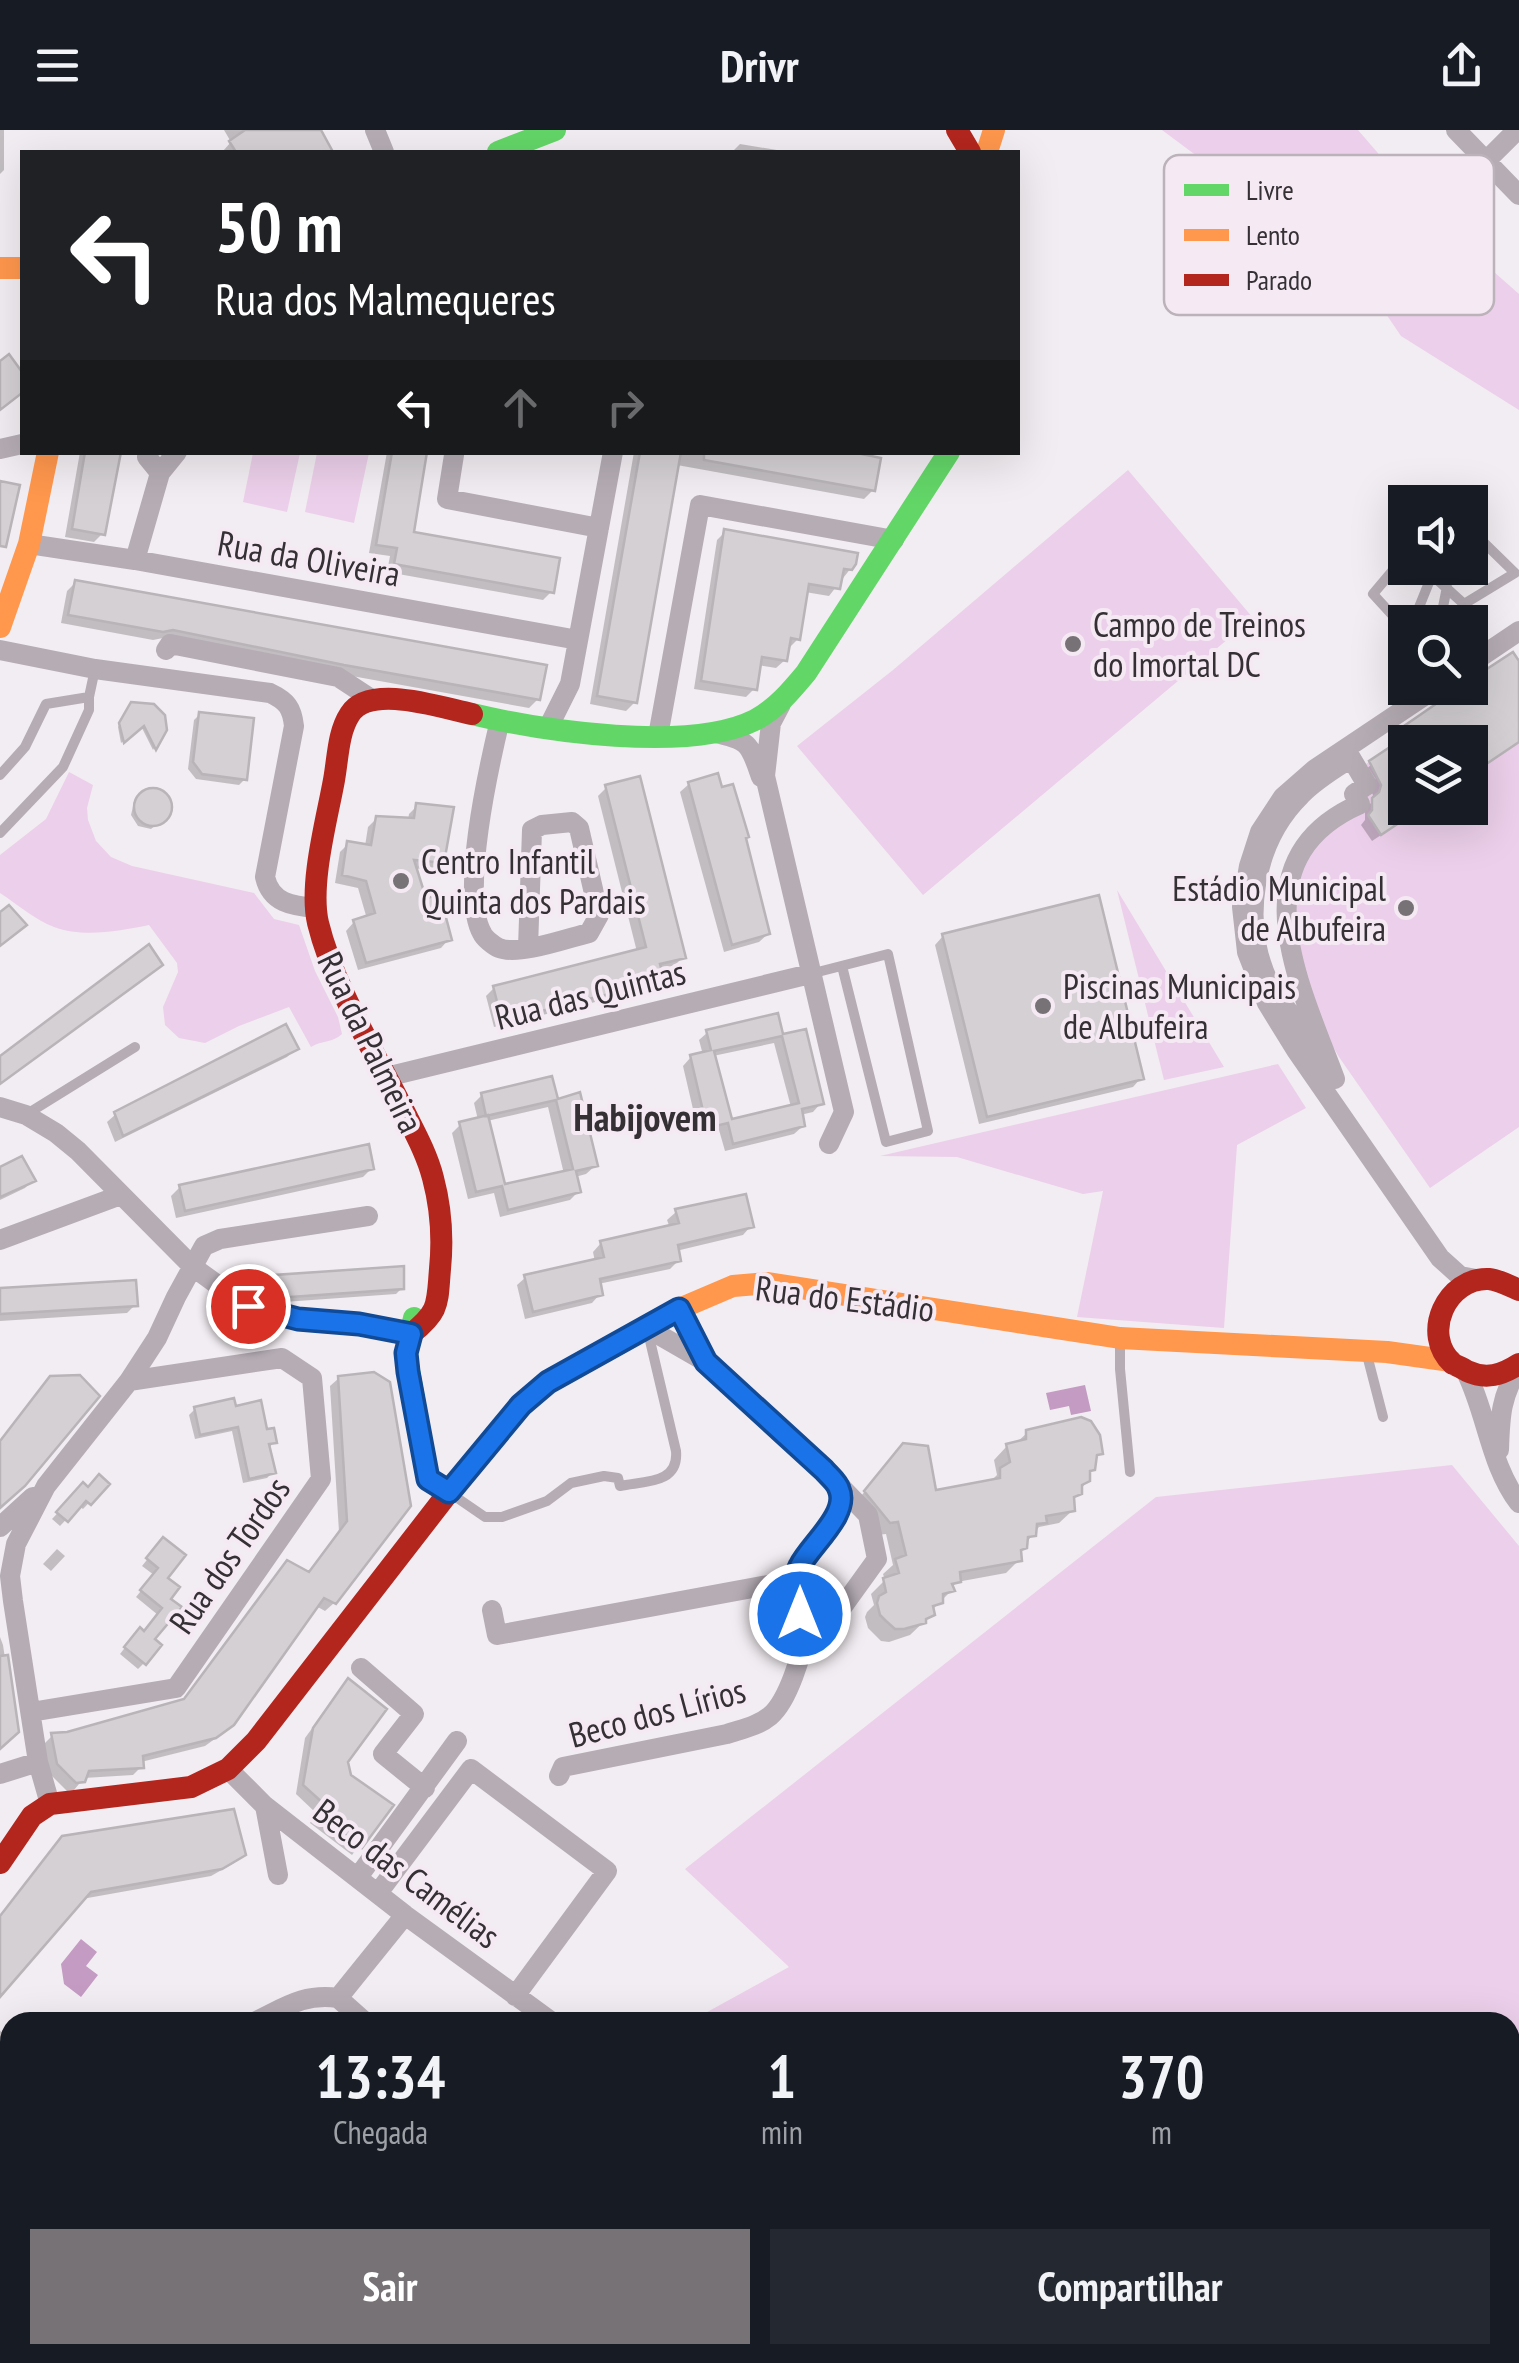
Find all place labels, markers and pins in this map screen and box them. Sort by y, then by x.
place label: Campo de Treinos do Imortal DC [1093,601,1306,687]
marker: Campo de Treinos do Imortal DC [1062,633,1084,655]
place label: Centro Infantil Quinta dos Pardais [421,838,646,924]
place label: Estádio Municipal de Albufeira [1172,865,1386,951]
marker: Centro Infantil Quinta dos Pardais [390,870,412,892]
marker: Estádio Municipal de Albufeira [1395,897,1417,919]
place label: Piscinas Municipais de Albufeira [1063,963,1296,1049]
marker: Piscinas Municipais de Albufeira [1032,995,1054,1017]
pin [206,1264,291,1349]

